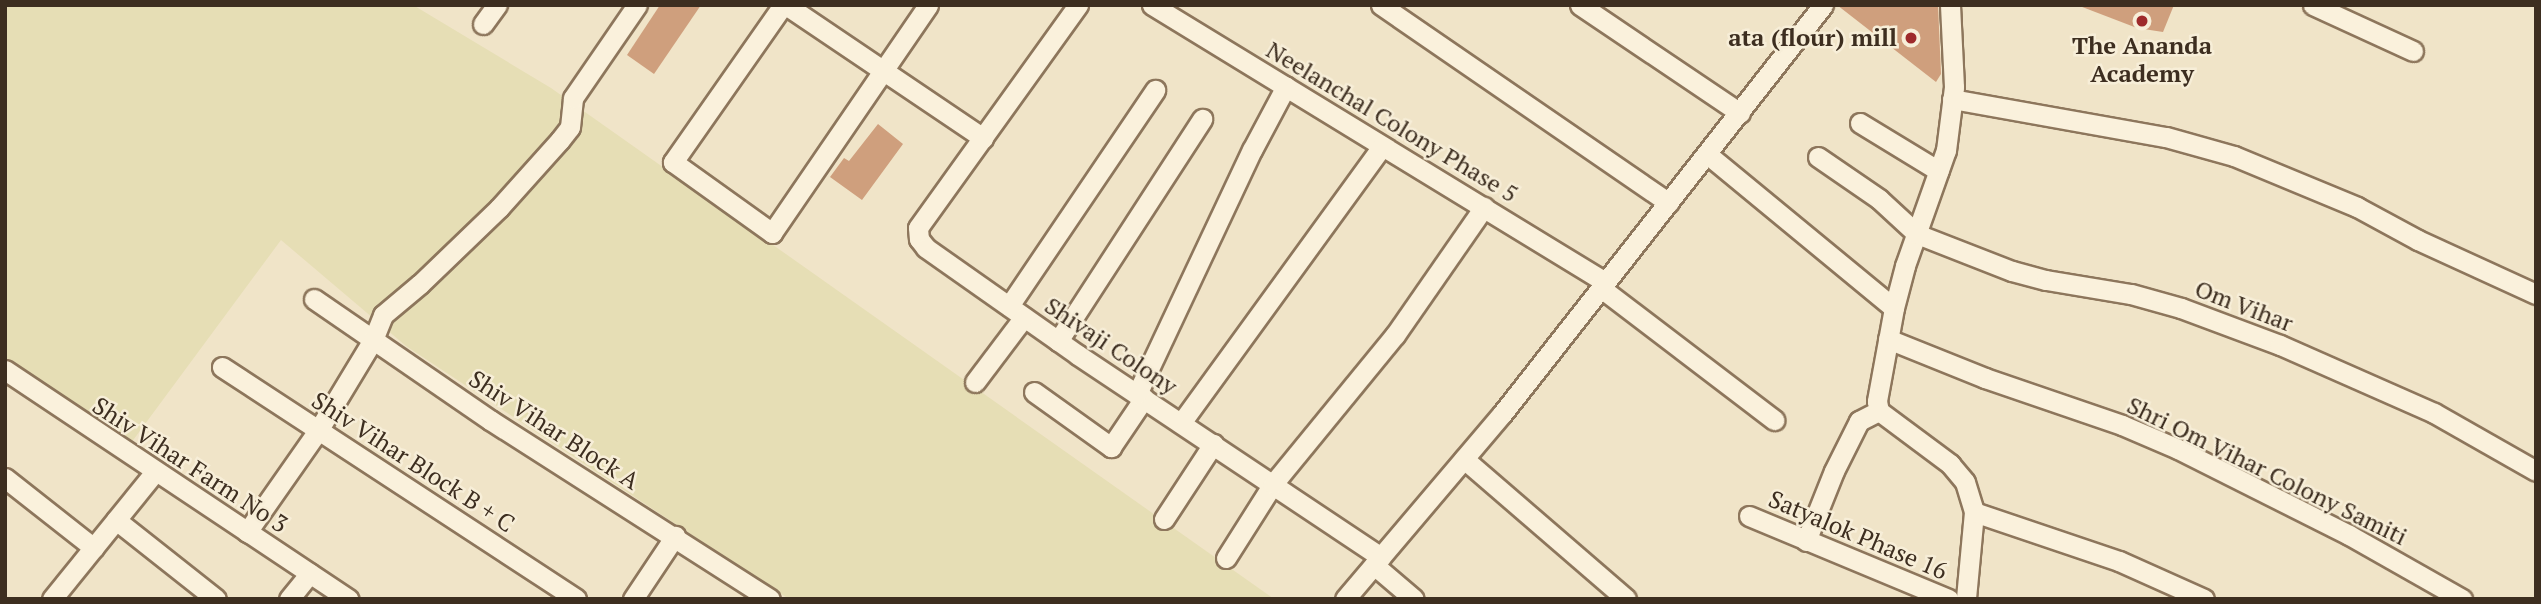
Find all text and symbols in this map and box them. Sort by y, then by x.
marker: The Ananda Academy [2134,13,2150,29]
place label: ata (flour) mill [1728,24,1897,52]
marker: ata (flour) mill [1903,30,1919,46]
place label: The Ananda Academy [2072,32,2212,88]
street label: Neelanchal Colony Phase 5 [1261,35,1523,209]
street label: Om Vihar [2191,274,2297,338]
street label: Shivaji Colony [1039,291,1183,401]
street label: Shiv Vihar Block A [463,364,645,496]
street label: Shiv Vihar Block B + C [306,386,520,538]
street label: Shri Om Vihar Colony Samiti [2122,390,2412,552]
street label: Shiv Vihar Farm No 3 [87,391,293,539]
street label: Satyalok Phase 16 [1764,484,1952,586]

